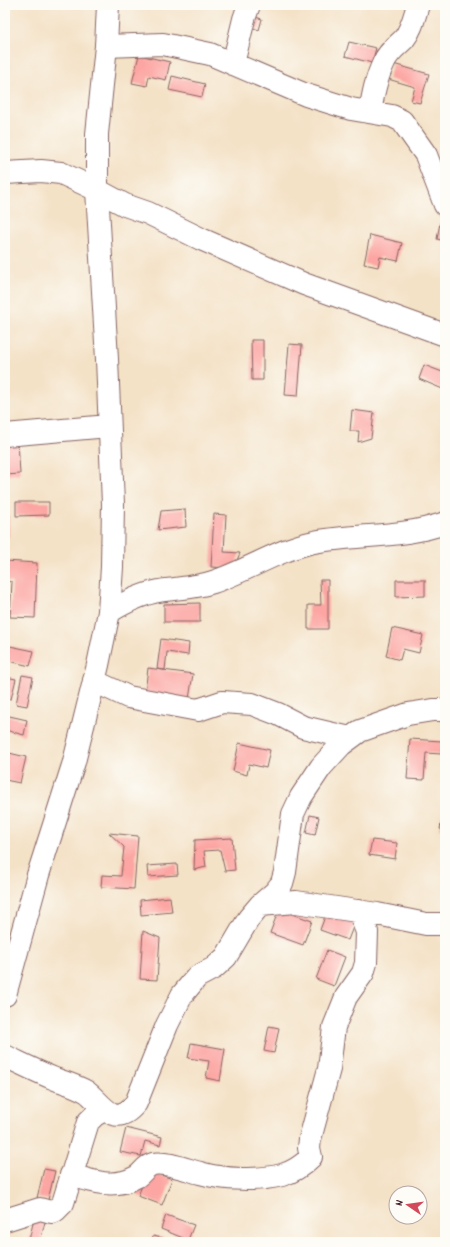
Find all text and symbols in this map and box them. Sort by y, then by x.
north arrow [388,1185,428,1225]
text: N [392,1198,409,1208]

